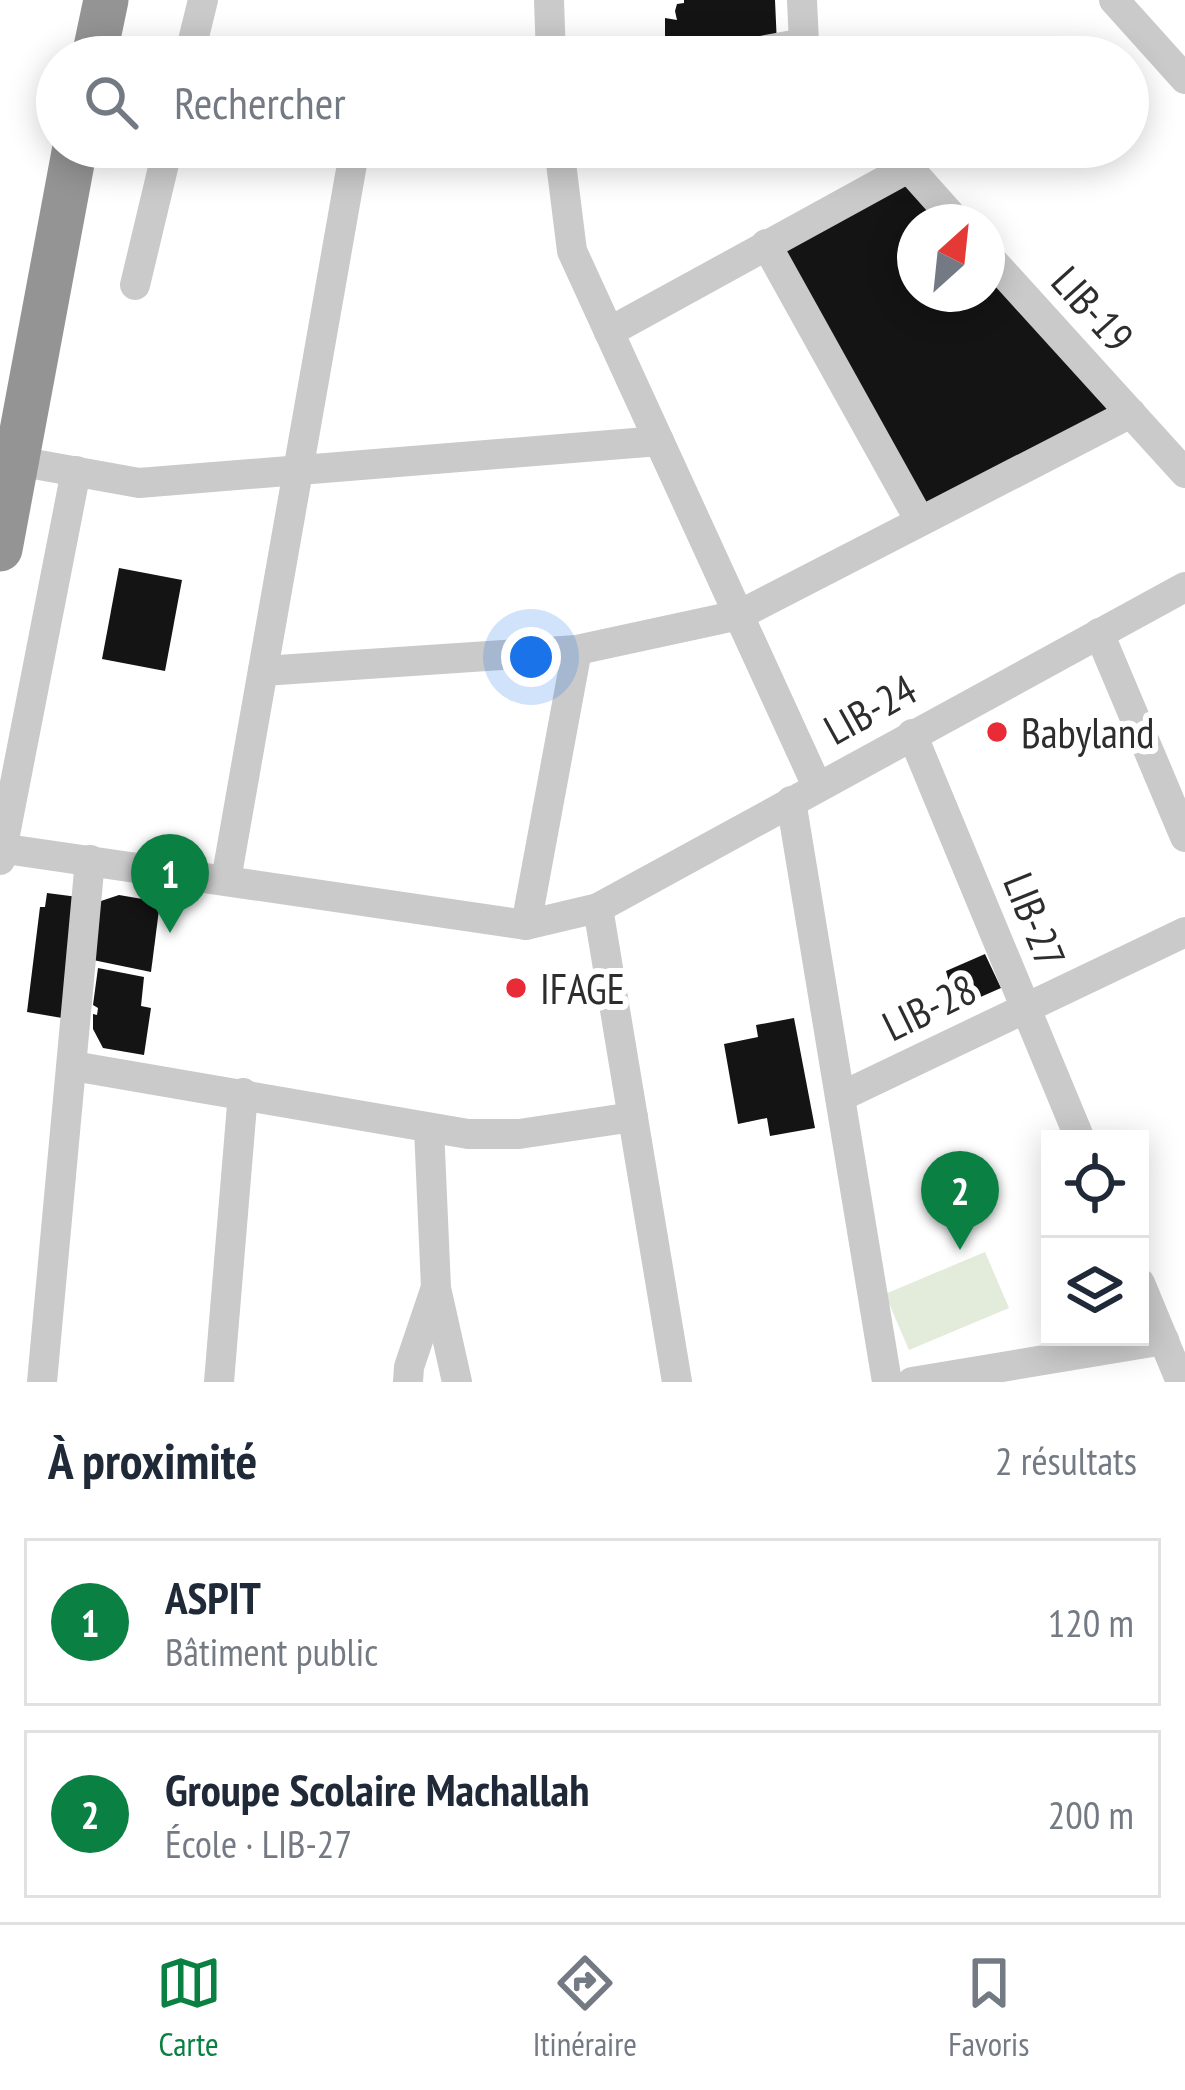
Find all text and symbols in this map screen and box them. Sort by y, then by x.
search box [36,36,1149,168]
icon: search [78,69,144,135]
text: Rechercher [174,73,346,131]
north arrow [897,204,1005,312]
street label: LIB-19 [1040,255,1146,363]
your location [501,627,561,687]
street label: LIB-24 [814,661,926,757]
place label: Babyland [1021,705,1154,760]
marker: Babyland [984,719,1010,745]
pin: 1 [131,834,209,933]
street label: LIB-27 [991,865,1079,975]
place label: IFAGE [540,961,625,1016]
street label: LIB-28 [873,961,985,1053]
marker: IFAGE [503,975,529,1001]
map controls [1041,1130,1149,1346]
button: locate [1041,1130,1149,1238]
pin: 2 [921,1151,999,1250]
button: layers [1041,1238,1149,1346]
text: À proximité [48,1427,257,1493]
text: 2 résultats [995,1435,1137,1486]
text: ASPIT [165,1568,261,1626]
text: 1 [81,1597,99,1648]
text: 120 m [1048,1597,1134,1648]
text: Bâtiment public [165,1626,378,1677]
text: Groupe Scolaire Machallah [165,1760,589,1818]
text: 2 [81,1789,99,1840]
text: 200 m [1048,1789,1134,1840]
text: École · LIB-27 [165,1818,352,1869]
tab: Carte [156,1950,222,2065]
tab: Itinéraire [533,1950,637,2065]
tab: Favoris [948,1950,1029,2065]

